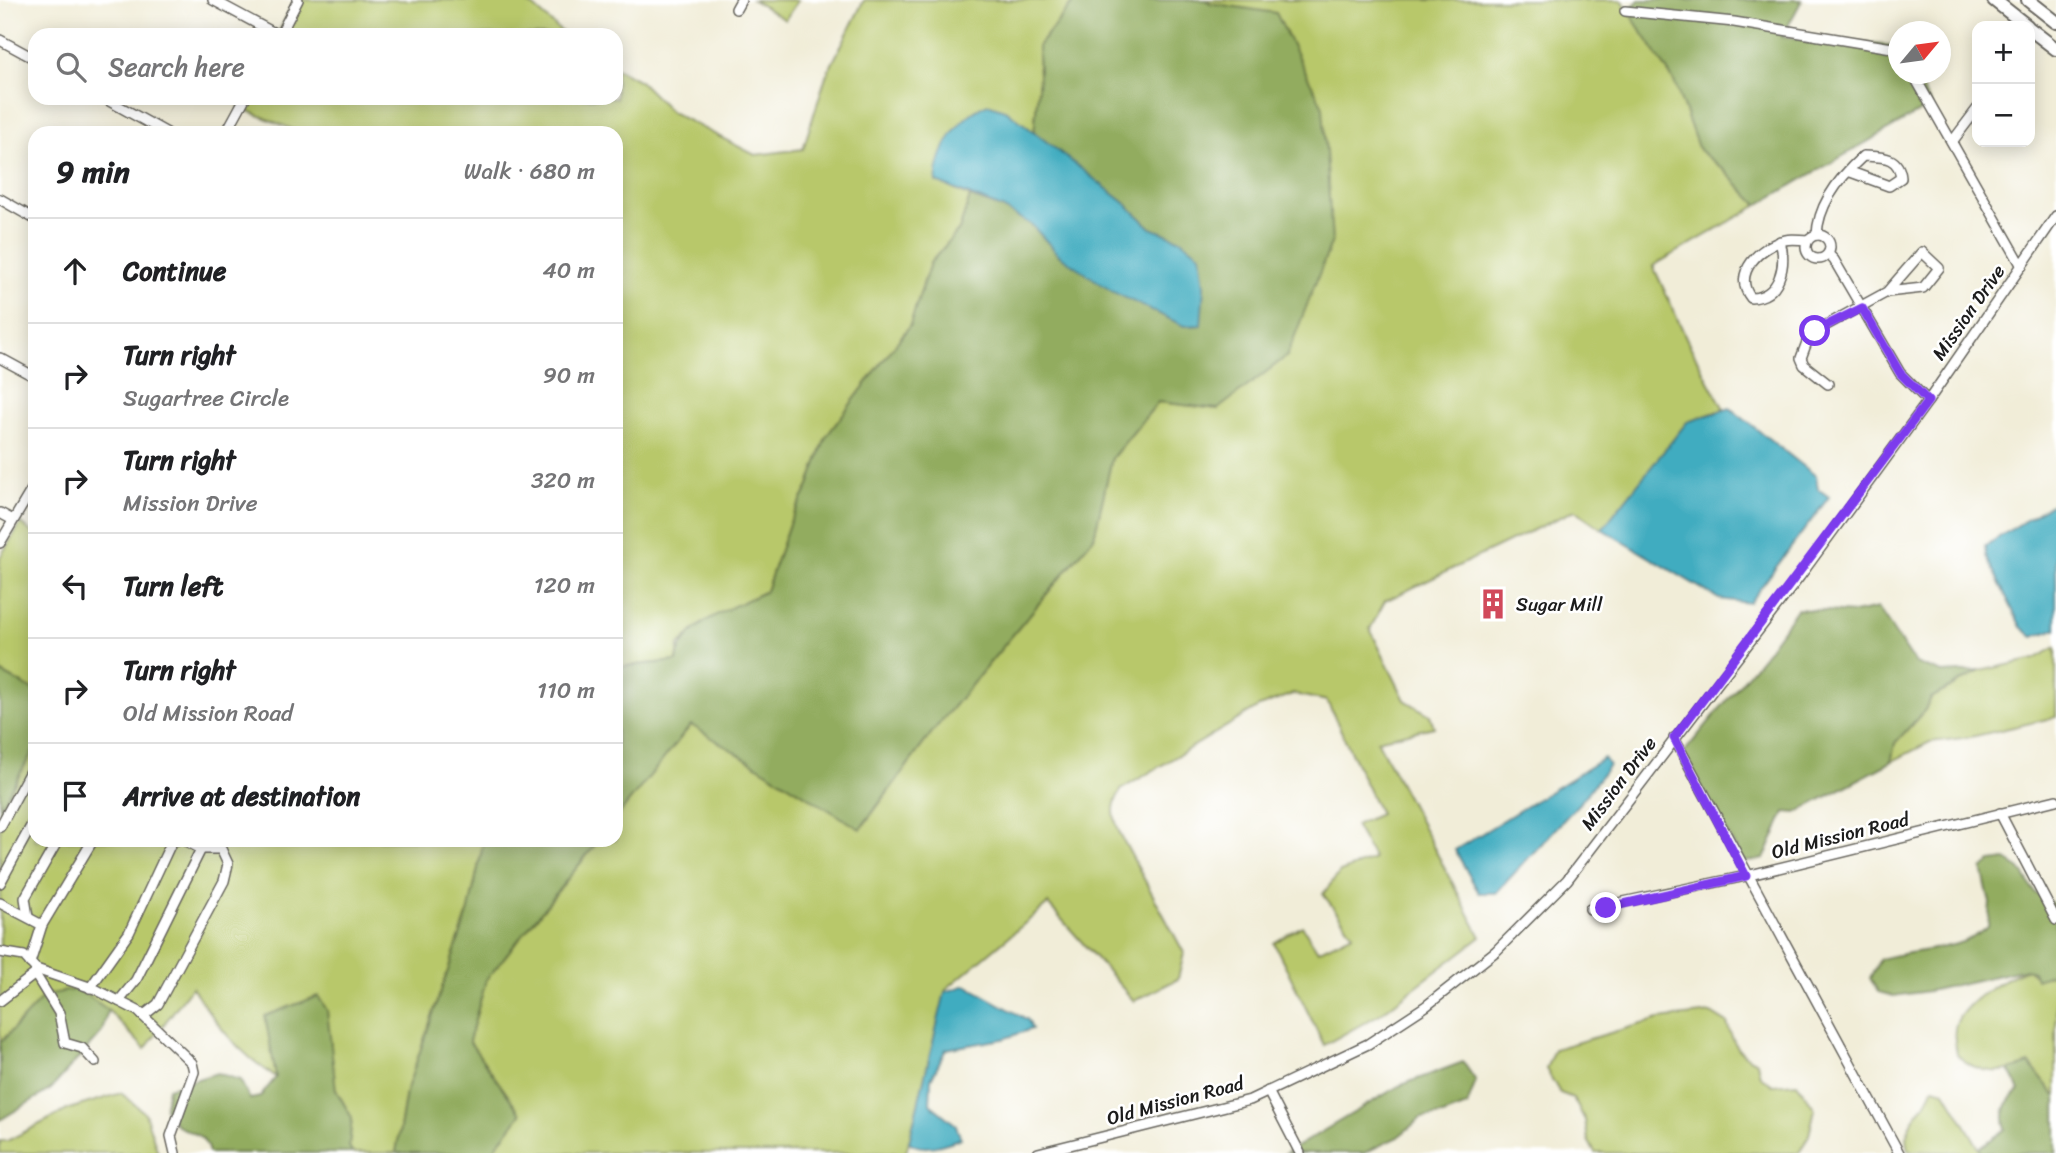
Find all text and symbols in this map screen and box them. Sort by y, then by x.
north arrow [1888,21,1951,84]
map controls [1972,21,2035,147]
button: + [1972,21,2035,84]
search box [28,28,623,105]
text: Search here [108,44,245,90]
icon: search [52,48,90,86]
button: − [1972,84,2035,147]
text: 9 min [56,145,130,199]
text: Walk · 680 m [464,151,595,192]
text: Continue [123,248,226,294]
text: 40 m [542,250,595,291]
icon: ahead [56,252,94,290]
street label: Mission Drive [1923,257,2014,367]
route start [1799,315,1830,346]
text: Turn right [123,332,236,378]
text: 90 m [543,355,595,396]
icon: right [56,357,94,395]
text: Sugartree Circle [123,378,289,419]
text: Turn right [123,437,236,483]
text: 320 m [531,460,595,501]
icon: right [56,462,94,500]
text: Mission Drive [123,483,258,524]
text: Turn left [123,563,223,609]
text: 120 m [534,565,595,606]
icon: left [56,567,94,605]
building icon: Sugar Mill [1476,587,1510,621]
place label: Sugar Mill [1516,588,1603,621]
text: Turn right [123,647,236,693]
text: 110 m [537,670,595,711]
icon: right [56,672,94,710]
text: Old Mission Road [123,693,293,734]
street label: Mission Drive [1572,729,1665,838]
text: Arrive at destination [123,773,360,819]
icon: arrive [56,777,94,815]
street label: Old Mission Road [1768,802,1914,868]
route end [1590,892,1621,923]
street label: Old Mission Road [1103,1066,1249,1135]

